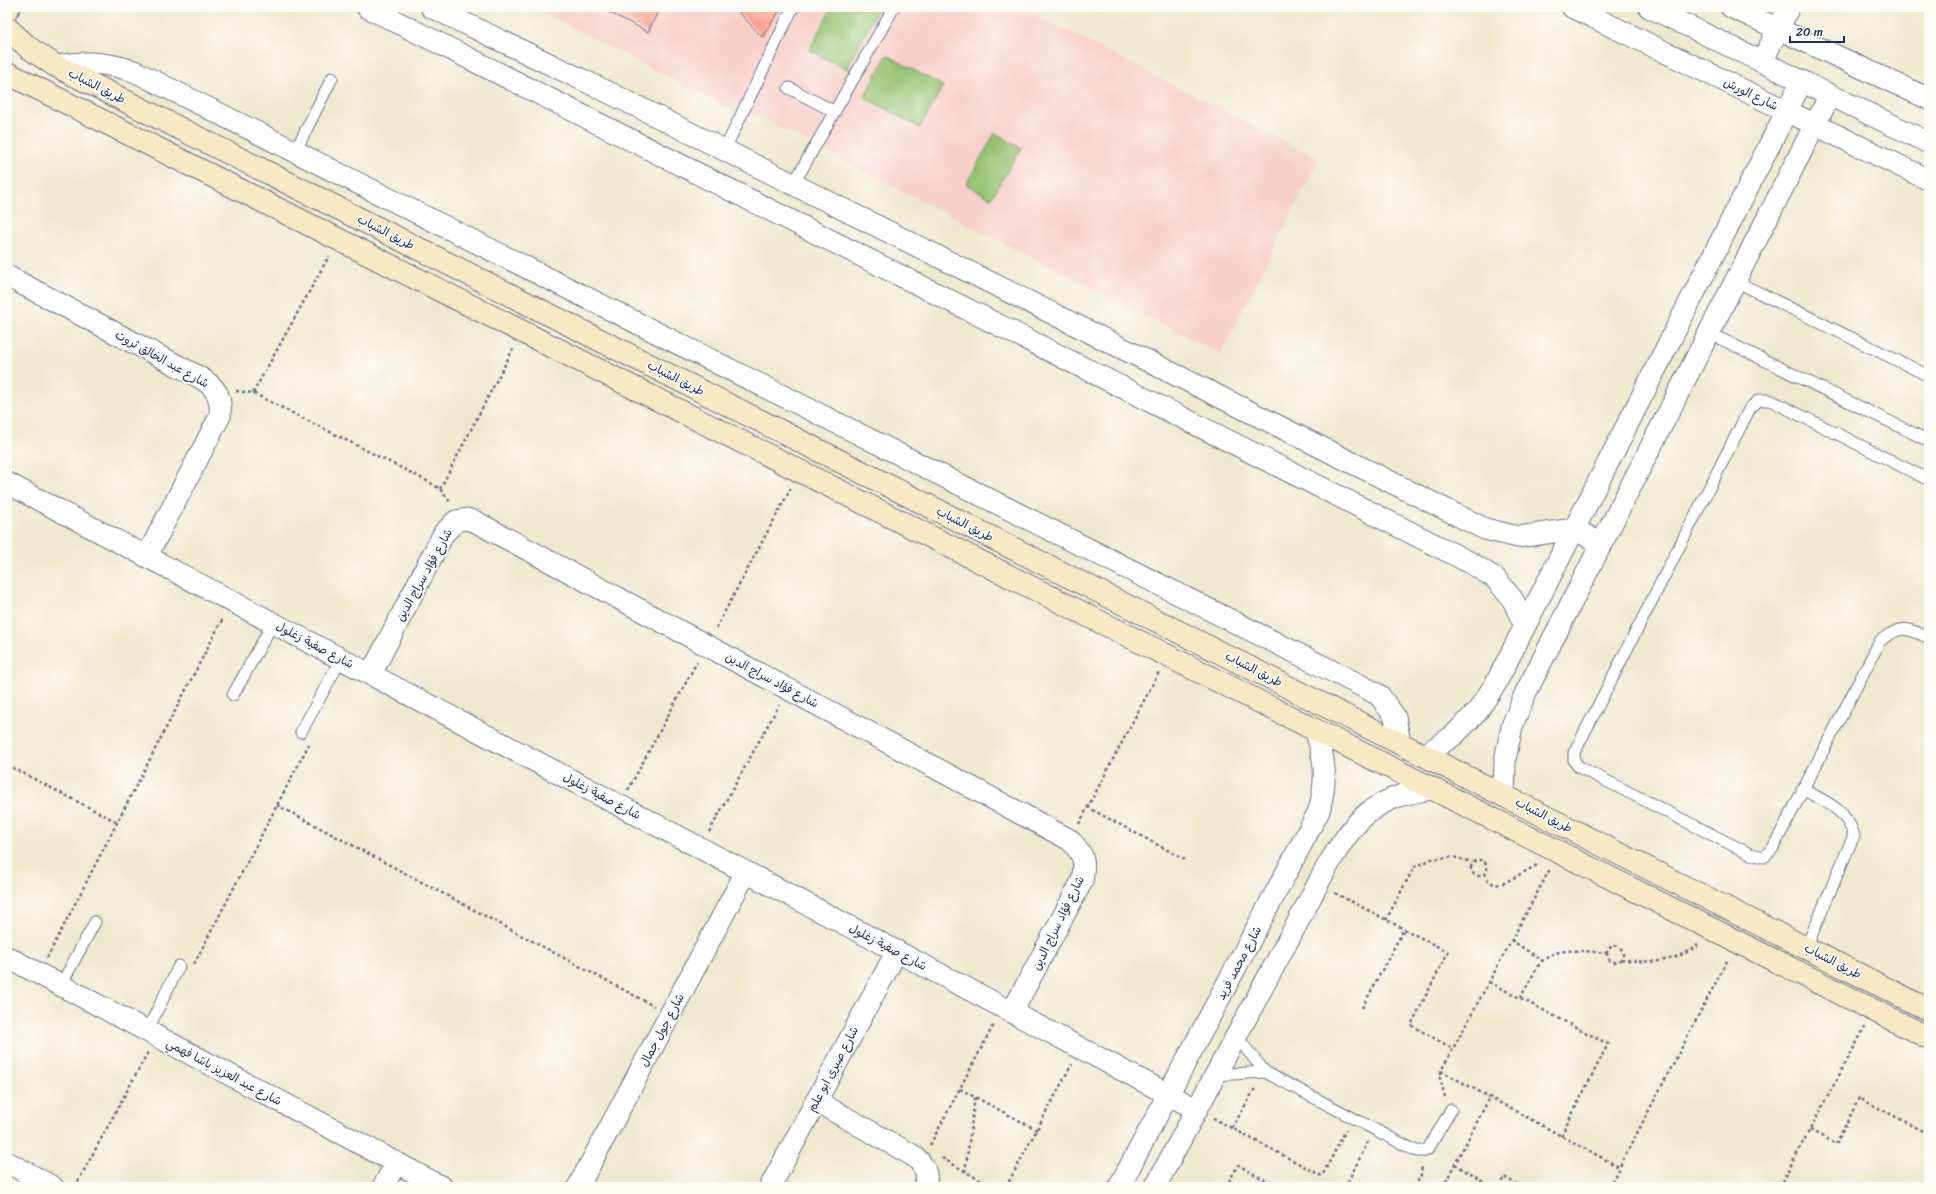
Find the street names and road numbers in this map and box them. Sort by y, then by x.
street label: طريق الشباب [64,62,130,110]
street label: شارع الورش [1720,71,1782,117]
street label: طريق الشباب [353,208,419,256]
street label: شارع عبد الخالق ثروت [111,324,213,394]
street label: طريق الشباب [643,354,709,402]
street label: طريق الشباب [932,500,998,548]
street label: شارع فؤاد سراج الدين [389,524,459,626]
street label: شارع صفية زغلول [272,615,358,675]
street label: طريق الشباب [1221,645,1287,693]
street label: شارع فؤاد سراج الدين [721,646,823,714]
street label: شارع صفية زغلول [559,766,645,826]
street label: طريق الشباب [1511,791,1577,839]
street label: شارع فؤاد سراج الدين [1025,872,1091,974]
street label: شارع صفية زغلول [845,917,931,977]
street label: شارع محمد فريد [1210,922,1268,1004]
street label: طريق الشباب [1800,937,1866,985]
street label: شارع جول جمال [633,989,691,1071]
street label: شارع صبرى ابو علم [801,1022,865,1116]
street label: شارع عبد العزيز باشا فهمي [162,1032,286,1112]

